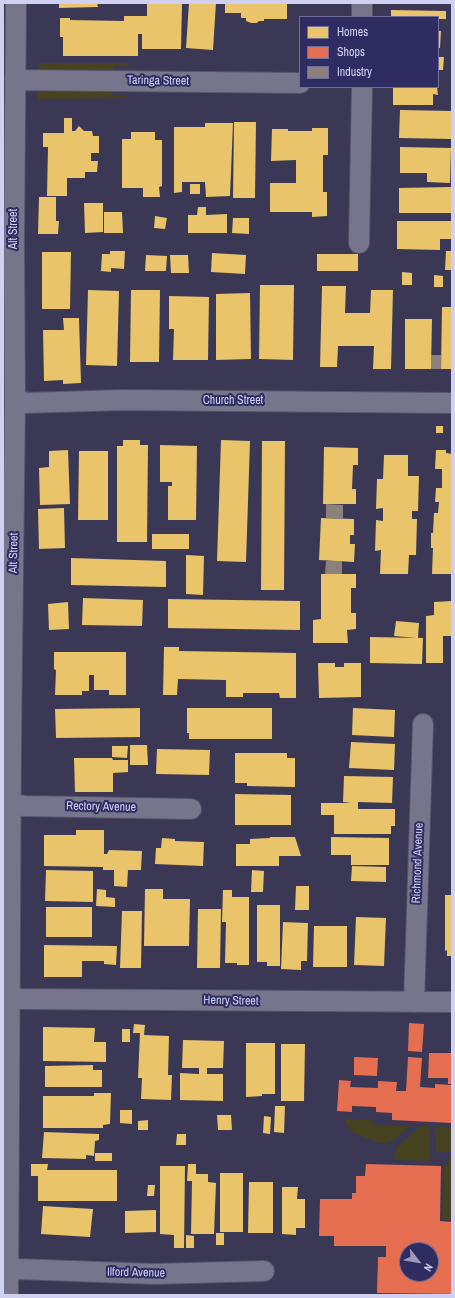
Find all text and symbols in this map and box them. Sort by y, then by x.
legend [299,16,439,88]
text: Homes [337,24,368,40]
text: Shops [337,44,365,60]
text: Industry [337,64,372,80]
street label: Taringa Street [127,73,189,89]
street label: Alt Street [7,209,21,249]
street label: Church Street [203,394,263,408]
street label: Alt Street [6,533,22,573]
street label: Rectory Avenue [66,799,136,815]
street label: Richmond Avenue [409,822,427,904]
street label: Henry Street [203,993,259,1009]
north arrow [399,1242,439,1282]
text: N [421,1261,436,1274]
street label: Ilford Avenue [107,1265,165,1281]

